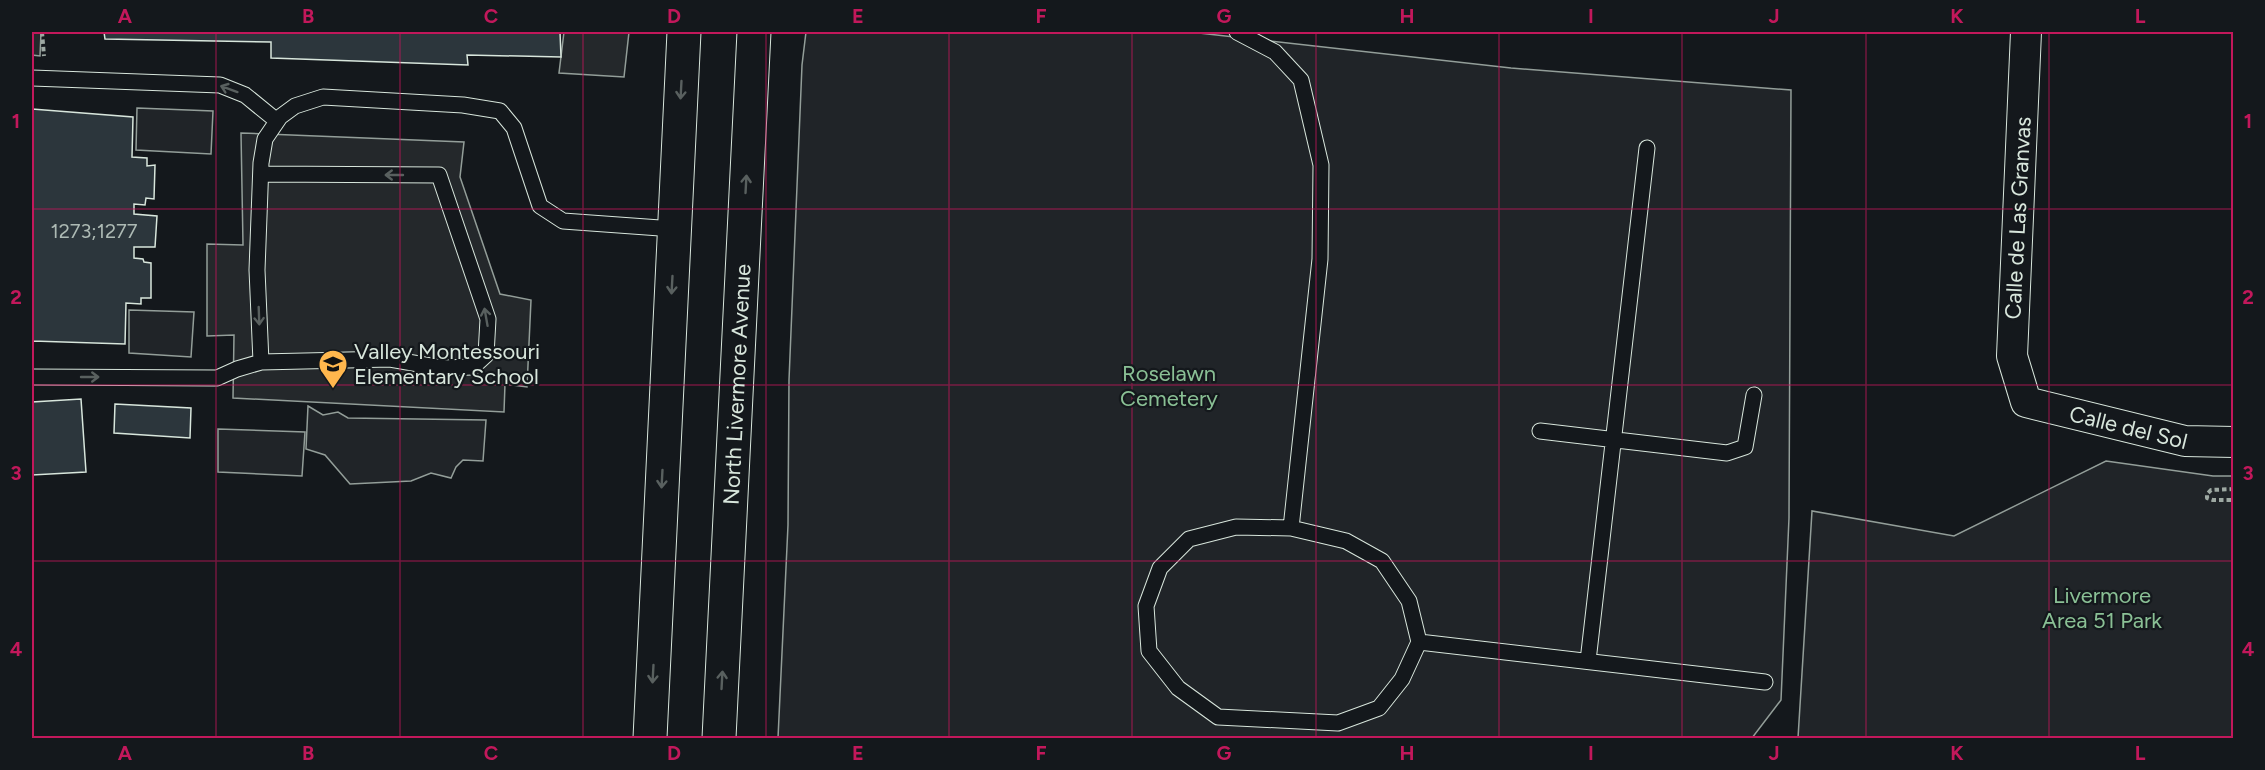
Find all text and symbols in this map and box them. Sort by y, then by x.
text: A [118,4,133,28]
text: B [302,4,314,28]
text: C [484,4,498,28]
text: D [667,4,681,28]
text: E [852,4,864,28]
text: F [1035,4,1047,28]
text: G [1217,4,1232,28]
text: H [1400,4,1415,28]
text: I [1588,4,1594,28]
text: J [1768,4,1780,28]
text: K [1950,4,1964,28]
text: L [2135,4,2146,28]
one-way arrow [675,79,686,99]
one-way arrow [220,83,239,94]
text: 1 [12,109,20,133]
text: 1 [2244,109,2252,133]
street label: Calle de Las Granvas [1999,116,2037,320]
one-way arrow [384,169,404,181]
one-way arrow [741,174,752,194]
house number: 1273;1277 [50,219,138,243]
street label: North Livermore Avenue [717,263,756,506]
one-way arrow [666,274,677,294]
text: 2 [10,285,22,309]
text: 2 [2242,285,2254,309]
one-way arrow [254,306,265,325]
one-way arrow [480,308,491,327]
place label: Valley Montessouri Elementary School [354,338,540,390]
school or university icon: Valley Montessouri Elementary School [317,348,349,390]
park label: Roselawn Cemetery [1120,360,1218,412]
one-way arrow [79,371,99,383]
street label: Calle del Sol [2067,400,2190,455]
text: 3 [10,461,22,485]
text: 3 [2242,461,2254,485]
one-way arrow [657,469,668,489]
park label: Livermore Area 51 Park [2042,582,2162,634]
text: 4 [10,637,23,661]
text: 4 [2242,637,2255,661]
one-way arrow [647,664,658,684]
one-way arrow [717,671,728,691]
text: A [118,741,133,765]
text: B [302,741,314,765]
text: C [484,741,498,765]
text: D [667,741,681,765]
text: E [852,741,864,765]
text: F [1035,741,1047,765]
text: G [1217,741,1232,765]
text: H [1400,741,1415,765]
text: I [1588,741,1594,765]
text: J [1768,741,1780,765]
text: K [1950,741,1964,765]
text: L [2135,741,2146,765]

